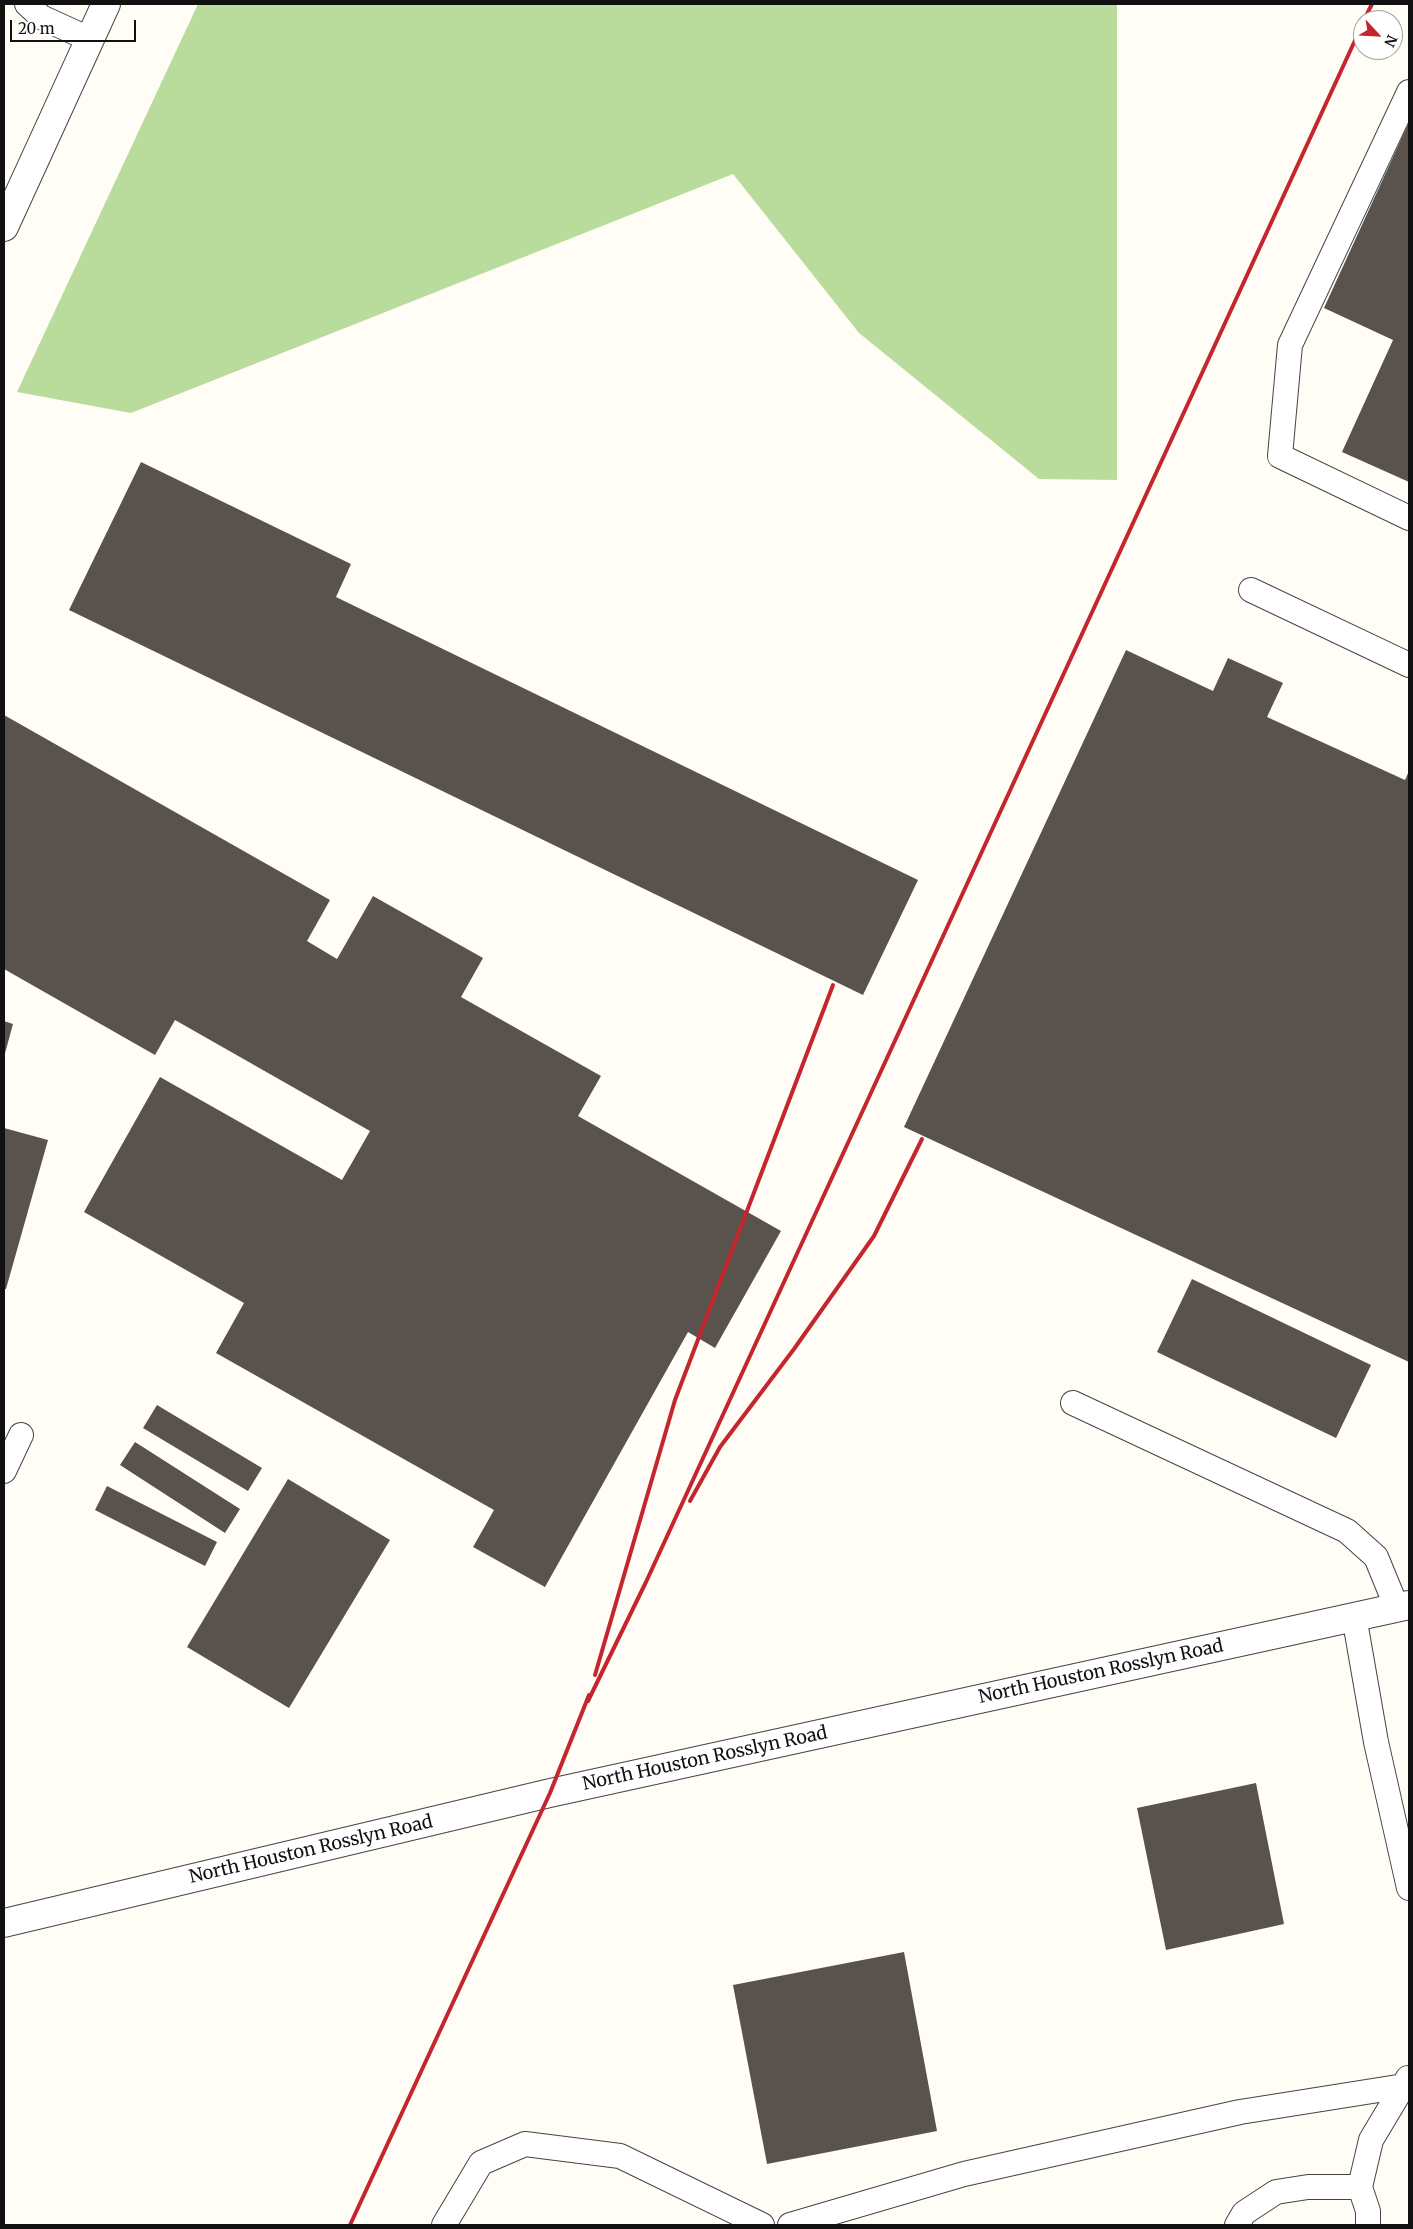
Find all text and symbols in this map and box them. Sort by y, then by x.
scale bar [12,10,139,42]
north arrow [1353,10,1403,60]
text: 20 m [18,19,55,38]
text: N [1380,32,1401,50]
street label: North Houston Rosslyn Road [977,1636,1225,1708]
street label: North Houston Rosslyn Road [581,1723,829,1795]
street label: North Houston Rosslyn Road [187,1811,435,1889]

